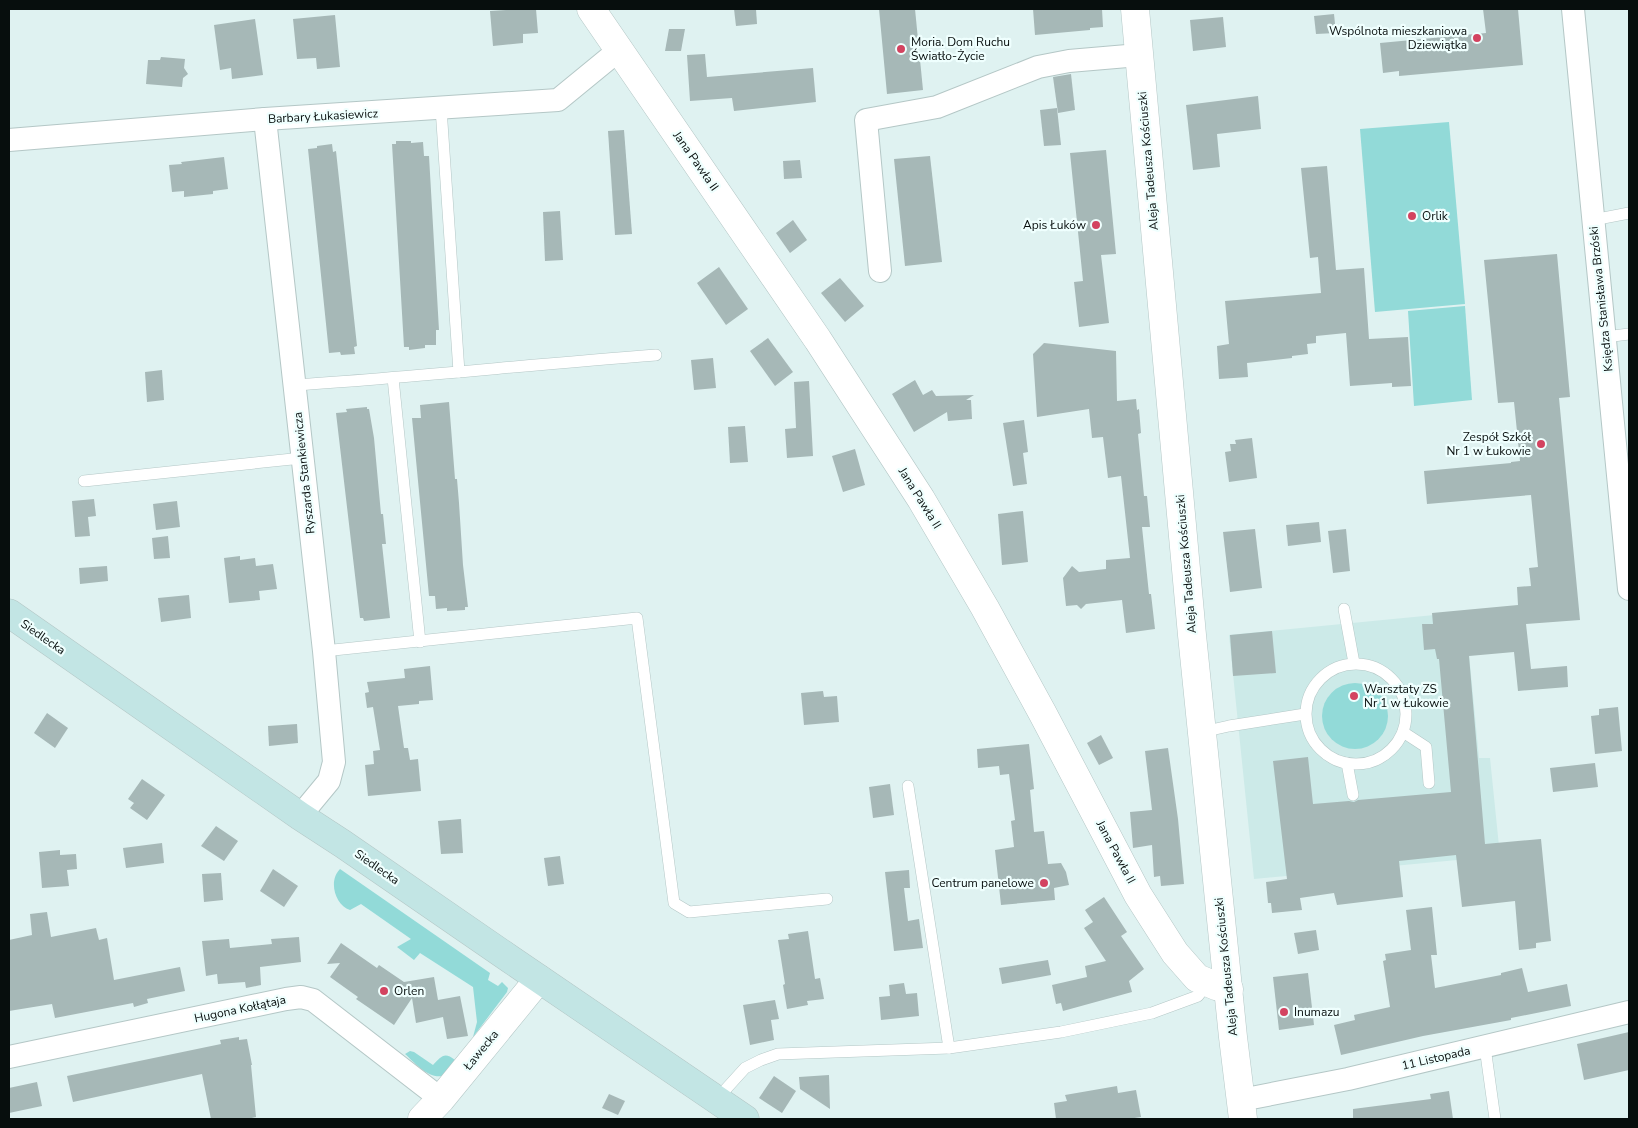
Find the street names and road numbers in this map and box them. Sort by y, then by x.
street label: Aleja Tadeusza Kościuszki [1134,91,1162,231]
street label: Barbary Łukasiewicz [268,105,379,127]
street label: Jana Pawła II [669,127,722,194]
street label: Księdza Stanisława Brzóski [1585,226,1617,372]
street label: Ryszarda Stankiewicza [290,411,318,535]
street label: Jana Pawła II [894,464,945,532]
street label: Aleja Tadeusza Kościuszki [1172,494,1200,634]
street label: Siedlecka [17,616,69,658]
street label: Jana Pawła II [1092,817,1139,886]
street label: Siedlecka [351,846,403,888]
street label: Aleja Tadeusza Kościuszki [1211,897,1241,1037]
street label: Hugona Kołłątaja [193,991,287,1027]
street label: Ławecka [459,1027,502,1074]
street label: 11 Listopada [1400,1042,1472,1074]

